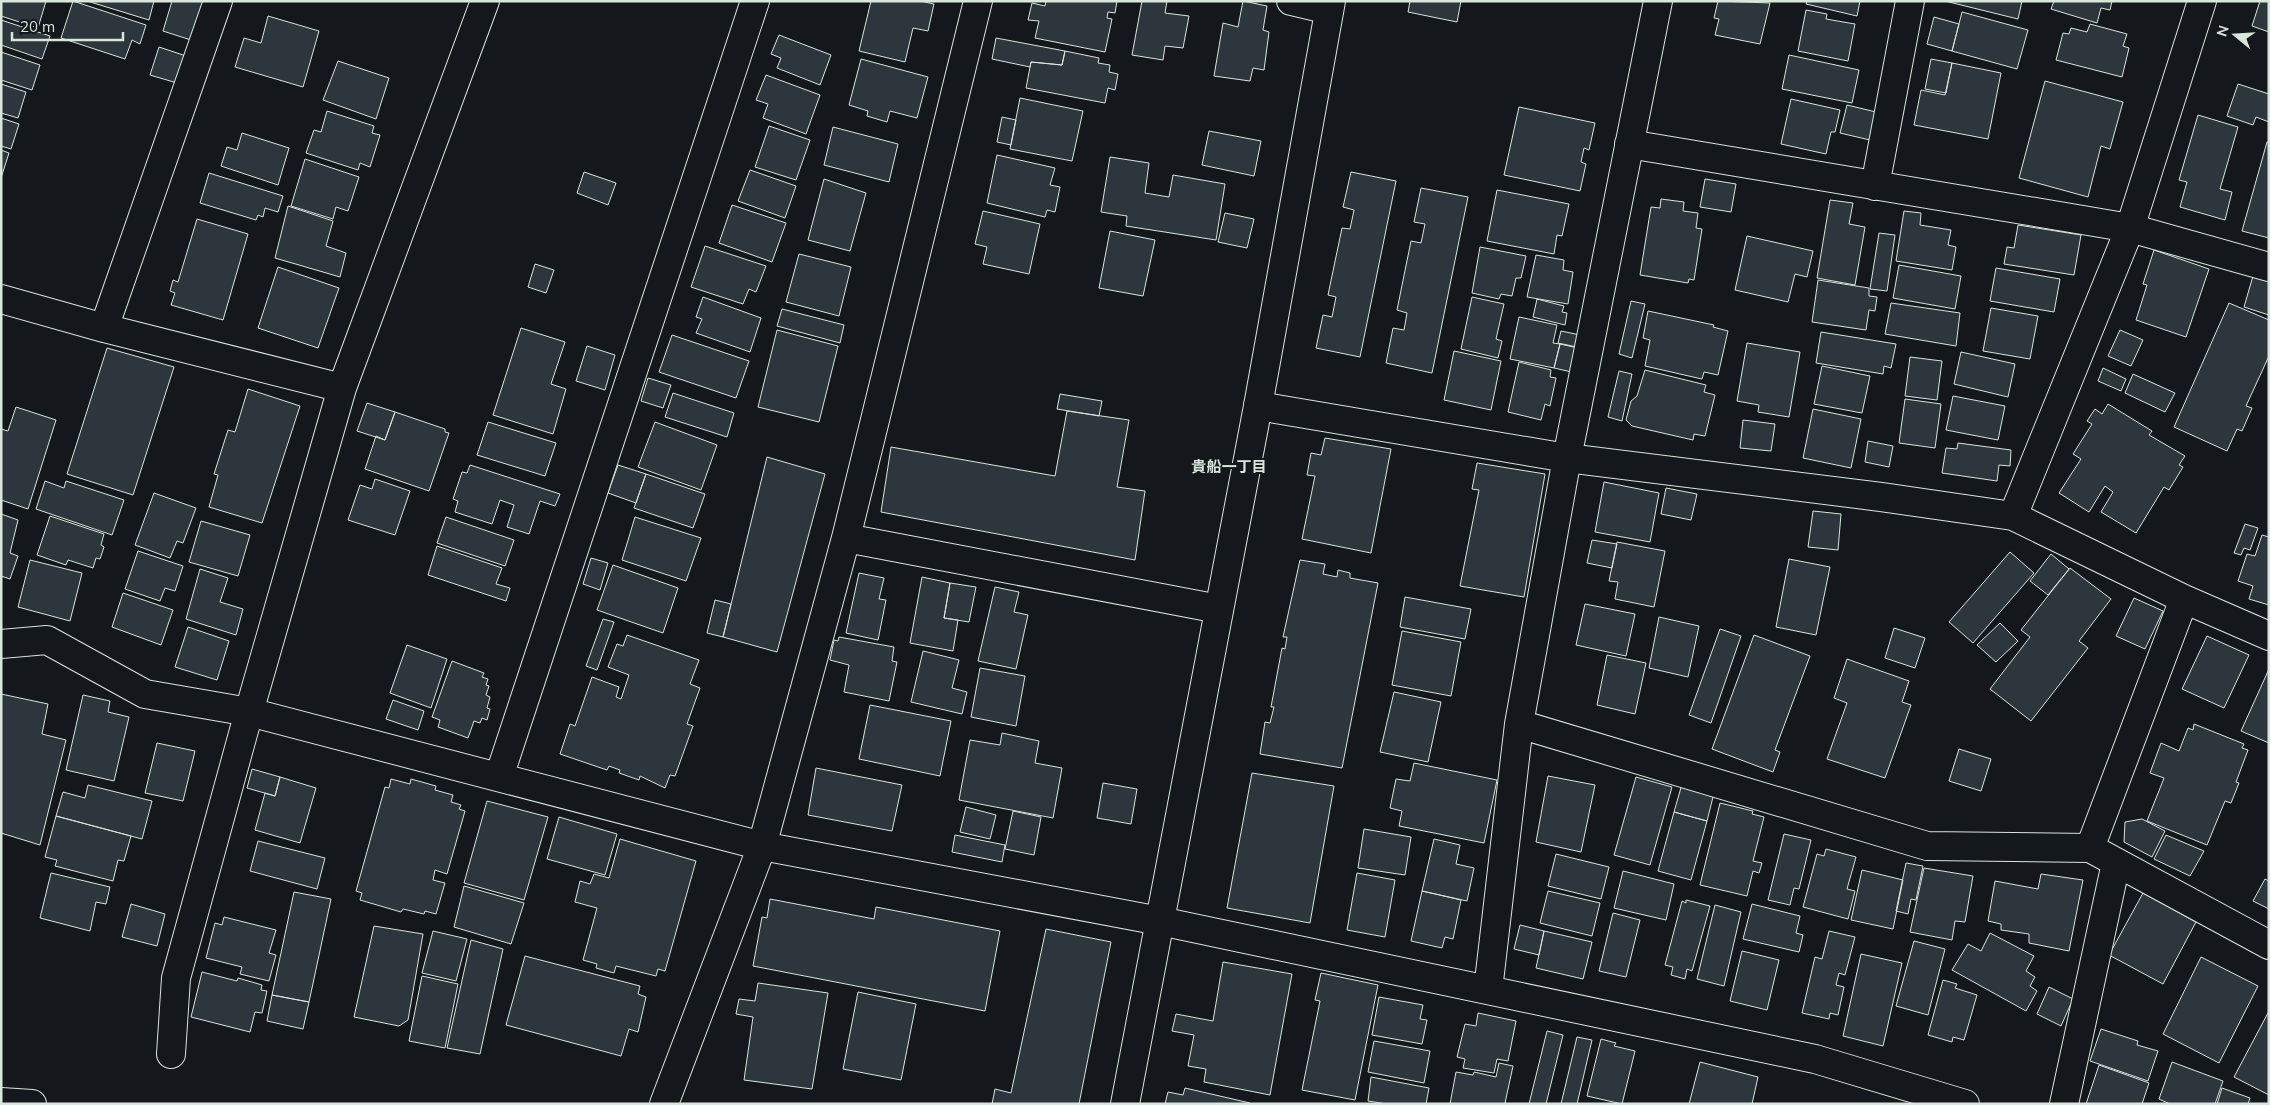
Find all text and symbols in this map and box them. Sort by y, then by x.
scale bar [12,10,124,42]
north arrow [2210,10,2260,60]
text: 20 m [20,17,55,36]
text: N [2212,23,2233,39]
district label: 貴船一丁目 [1191,457,1267,476]

